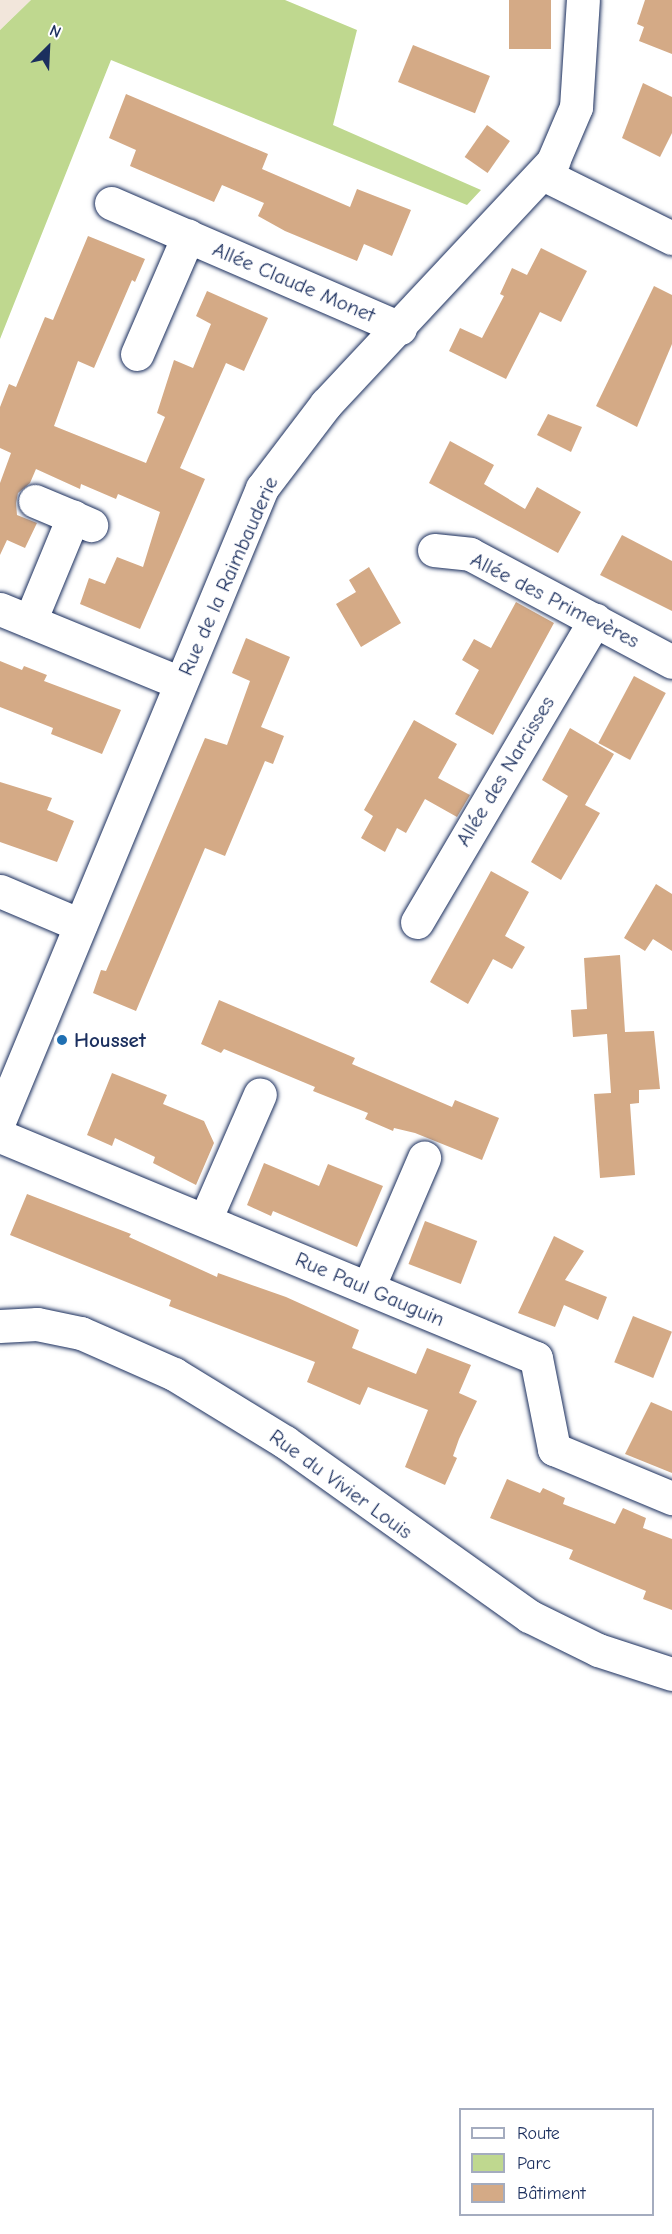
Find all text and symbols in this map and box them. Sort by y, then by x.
north arrow [18,18,78,78]
text: N [47,21,64,42]
street label: Allée Claude Monet [209,236,379,328]
street label: Rue de la Raimbauderie [173,473,283,679]
street label: Allée des Primevères [467,547,643,653]
street label: Allée des Narcisses [450,691,560,851]
place label: Housset [74,1027,146,1053]
marker: Housset [55,1033,69,1047]
street label: Rue Paul Gauguin [292,1246,448,1332]
street label: Rue du Vivier Louis [265,1424,417,1544]
legend [459,2108,654,2216]
text: Route [517,2123,560,2144]
text: Parc [517,2153,551,2174]
text: Bâtiment [517,2183,586,2204]

